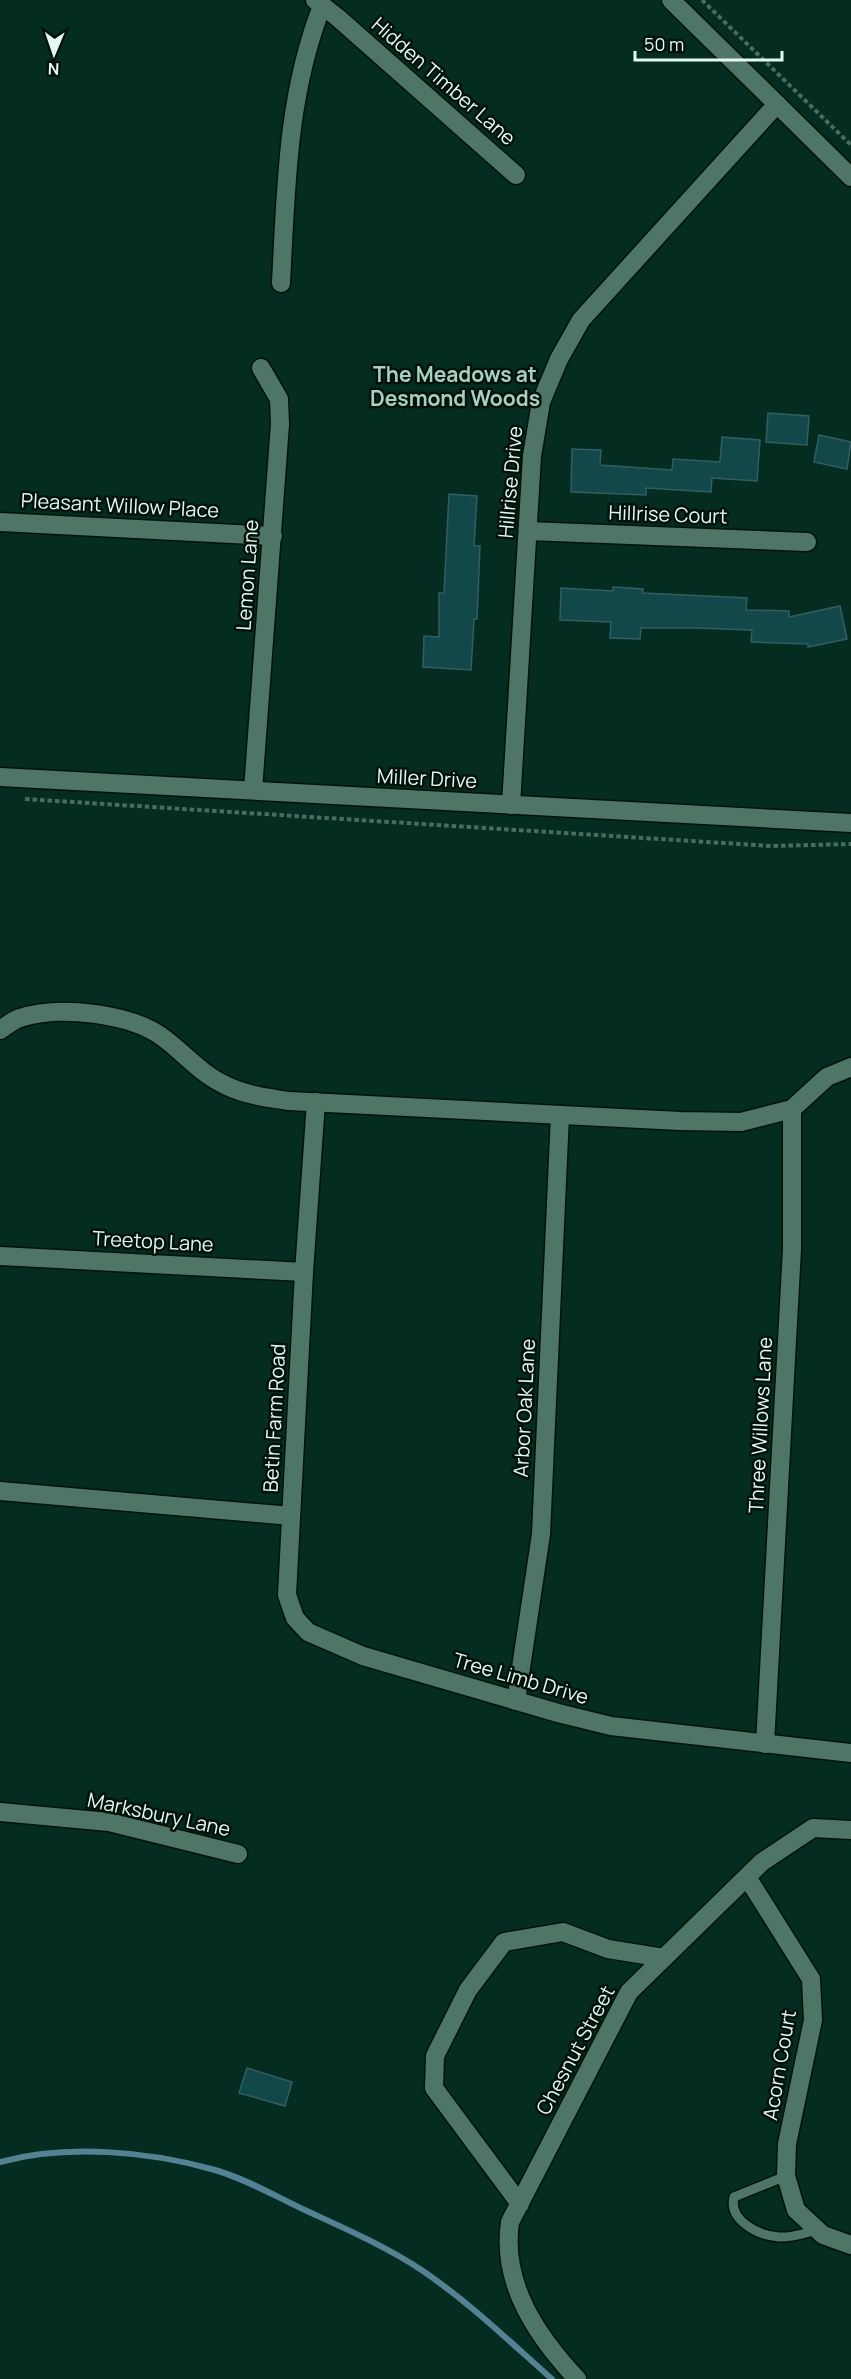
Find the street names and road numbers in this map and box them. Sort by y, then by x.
street label: Hidden Timber Lane [366,11,522,151]
street label: Hillrise Drive [492,425,528,539]
street label: Pleasant Willow Place [20,486,220,524]
street label: Hillrise Court [608,498,728,530]
street label: Lemon Lane [230,519,264,631]
street label: Miller Drive [376,762,478,794]
street label: Treetop Lane [92,1224,214,1258]
street label: Three Willows Lane [742,1336,778,1514]
street label: Arbor Oak Lane [507,1338,541,1478]
street label: Betin Farm Road [257,1343,291,1493]
street label: Tree Limb Drive [450,1646,592,1710]
street label: Marksbury Lane [85,1786,233,1842]
street label: Chesnut Street [530,1981,620,2119]
street label: Acorn Court [756,2008,802,2122]

